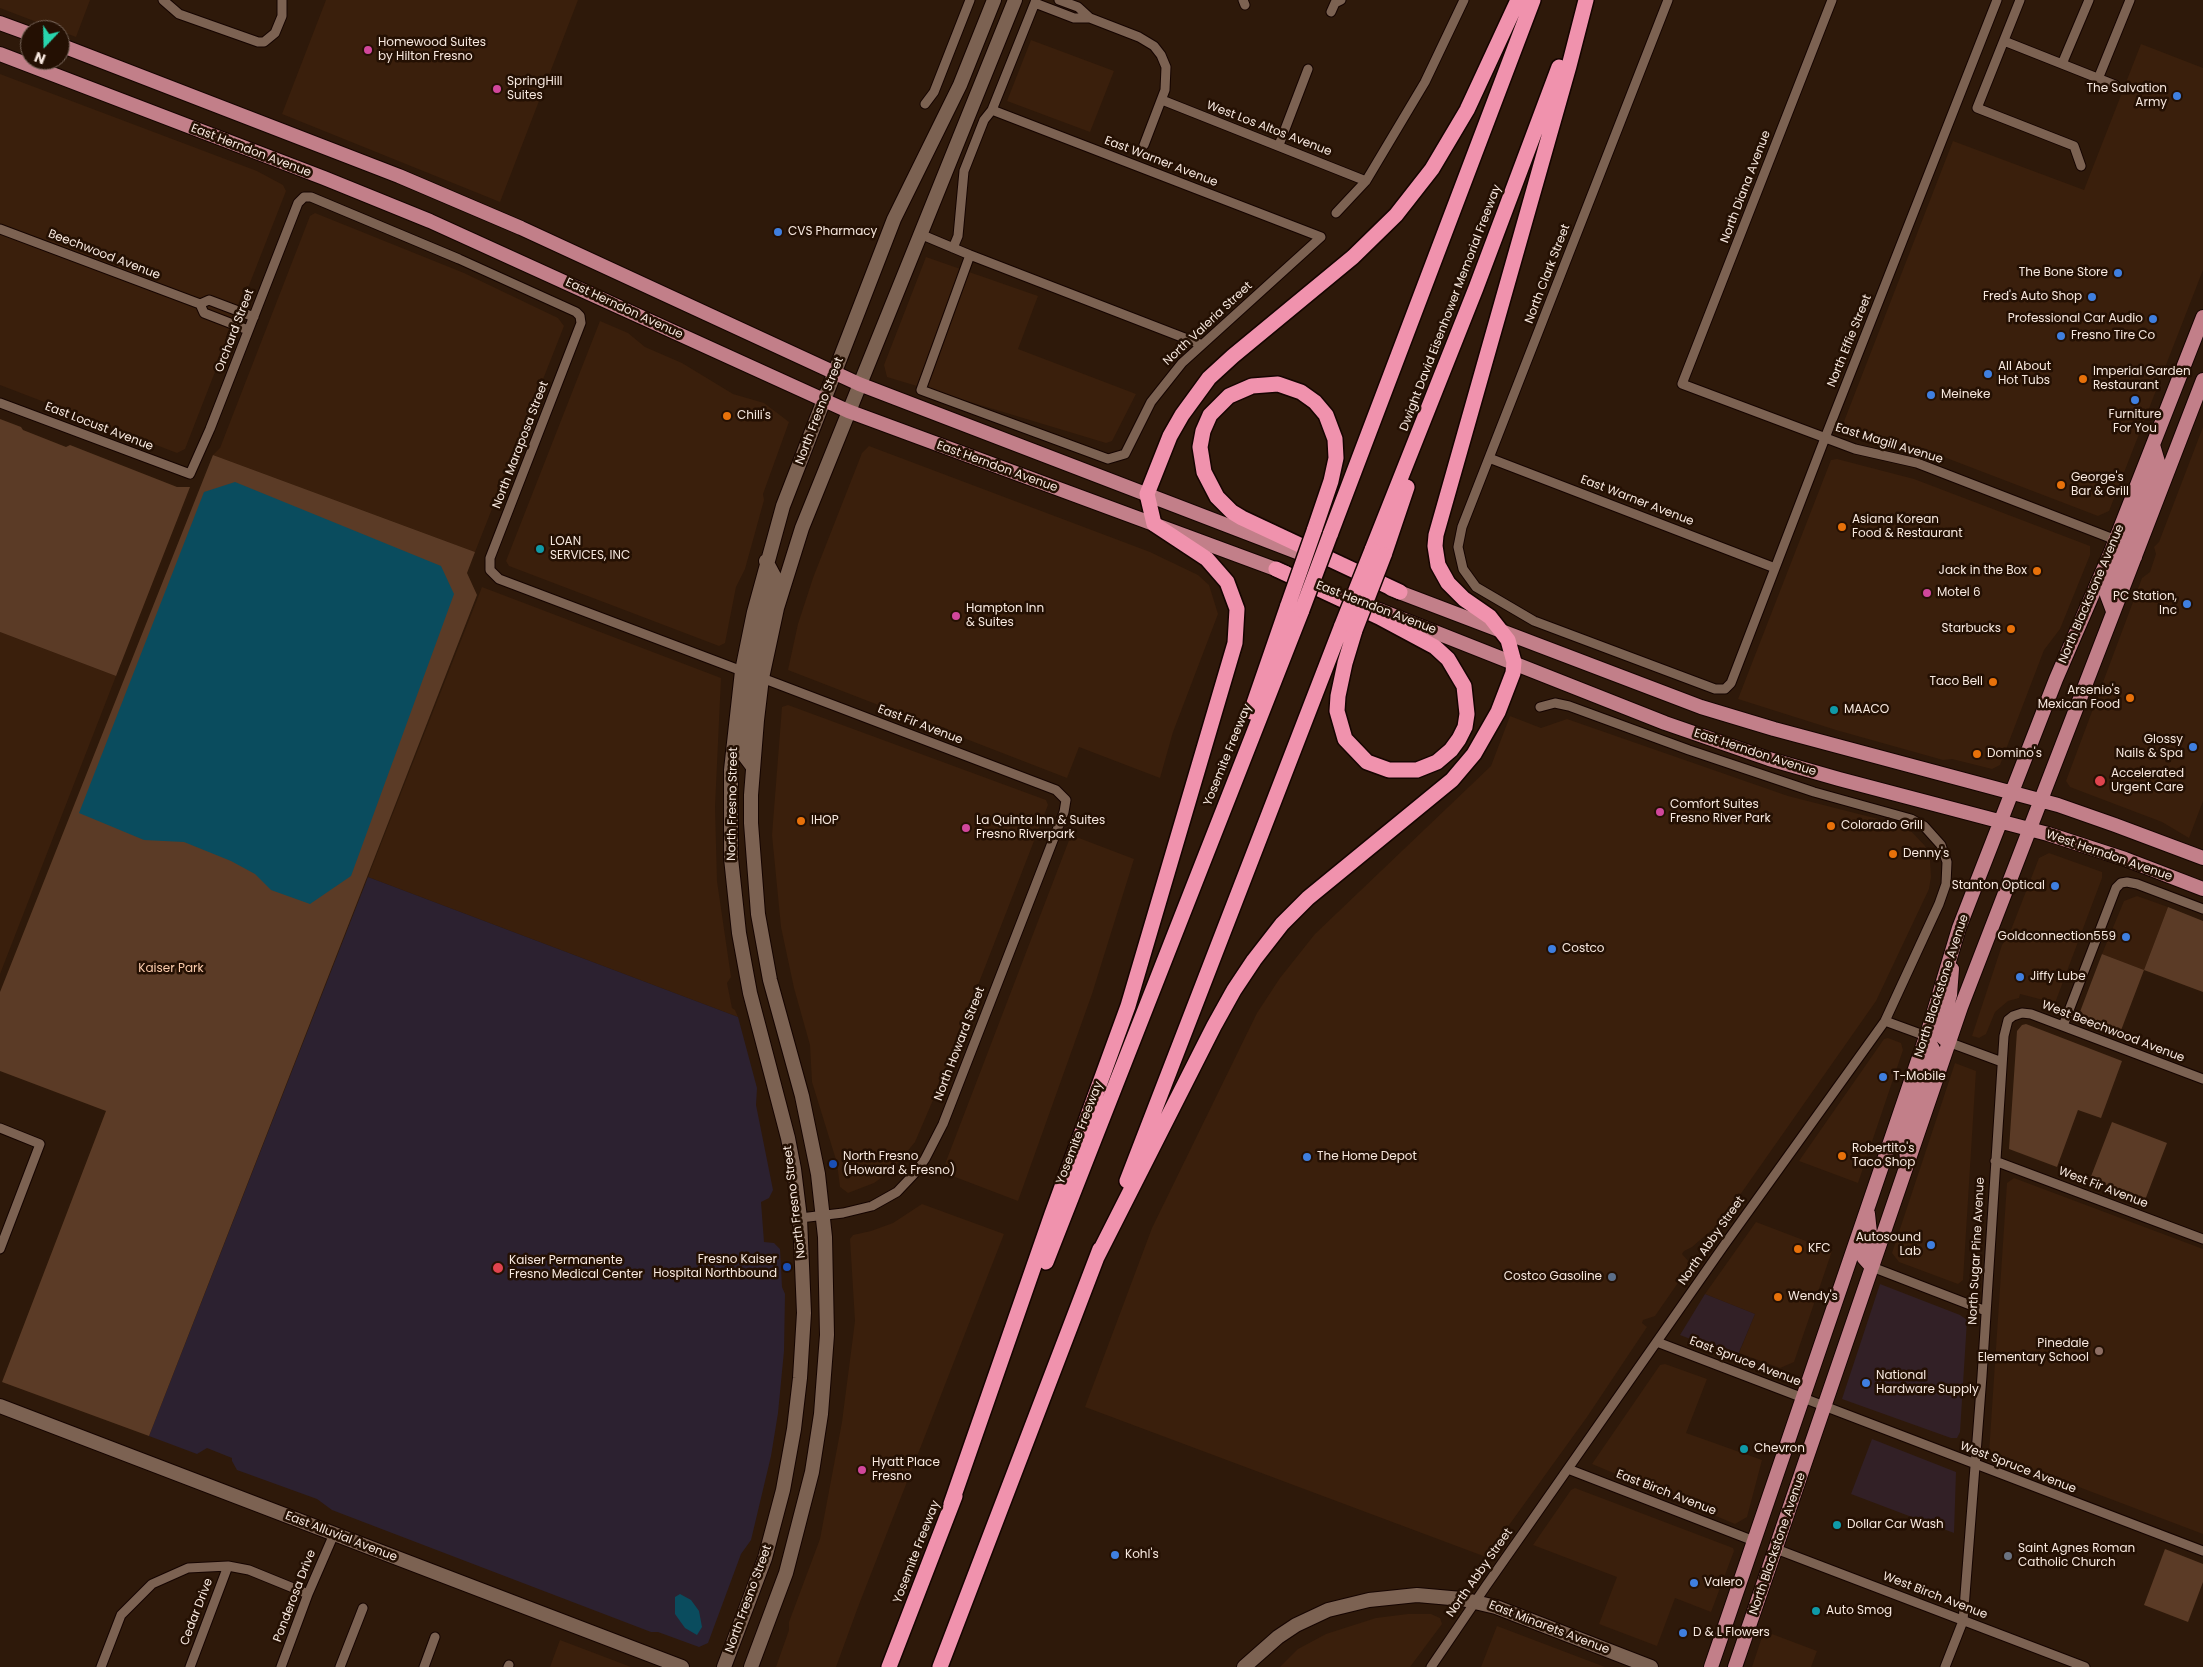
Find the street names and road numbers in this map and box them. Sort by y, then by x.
street label: West Los Altos Avenue [1204,98,1334,160]
street label: East Herndon Avenue [189,121,313,181]
street label: North Diana Avenue [1718,129,1774,245]
street label: East Warner Avenue [1102,134,1220,190]
street label: Dwight David Eisenhower Memorial Freeway [1397,183,1505,433]
street label: North Clark Street [1522,222,1574,326]
street label: Beechwood Avenue [46,227,162,283]
street label: East Herndon Avenue [563,275,685,343]
street label: North Valeria Street [1161,279,1255,369]
street label: Orchard Street [213,287,257,375]
street label: North Effie Street [1825,293,1875,389]
street label: North Fresno Street [793,355,847,467]
street label: North Maraposa Street [490,379,552,511]
street label: East Locust Avenue [43,400,155,454]
street label: East Magill Avenue [1833,421,1945,467]
street label: East Herndon Avenue [935,438,1059,496]
street label: East Warner Avenue [1578,473,1696,529]
street label: North Blackstone Avenue [2056,522,2128,666]
street label: East Herndon Avenue [1314,578,1438,638]
street label: East Fir Avenue [875,702,965,748]
street label: Yosemite Freeway [1201,702,1255,808]
street label: East Herndon Avenue [1692,726,1818,780]
street label: North Fresno Street [725,747,741,861]
street label: West Herndon Avenue [2044,828,2174,884]
street label: North Blackstone Avenue [1912,913,1972,1059]
street label: North Howard Street [932,985,988,1103]
street label: West Beechwood Avenue [2040,998,2186,1066]
street label: Yosemite Freeway [1054,1080,1106,1186]
street label: North Fresno Street [781,1145,809,1259]
street label: West Fir Avenue [2056,1164,2150,1212]
street label: North Sugar Pine Avenue [1966,1177,1988,1325]
street label: North Abby Street [1676,1194,1748,1288]
street label: East Spruce Avenue [1687,1334,1803,1390]
street label: West Spruce Avenue [1958,1439,2078,1497]
street label: East Birch Avenue [1614,1467,1718,1519]
street label: North Blackstone Avenue [1747,1471,1809,1617]
street label: Yosemite Freeway [891,1499,943,1605]
street label: East Alluvial Avenue [283,1509,399,1565]
street label: North Abby Street [1444,1526,1516,1620]
street label: North Fresno Street [723,1543,775,1655]
street label: Ponderosa Drive [271,1548,319,1644]
street label: West Birch Avenue [1881,1569,1989,1623]
street label: Cedar Drive [178,1576,216,1648]
street label: East Minarets Avenue [1487,1598,1611,1658]

